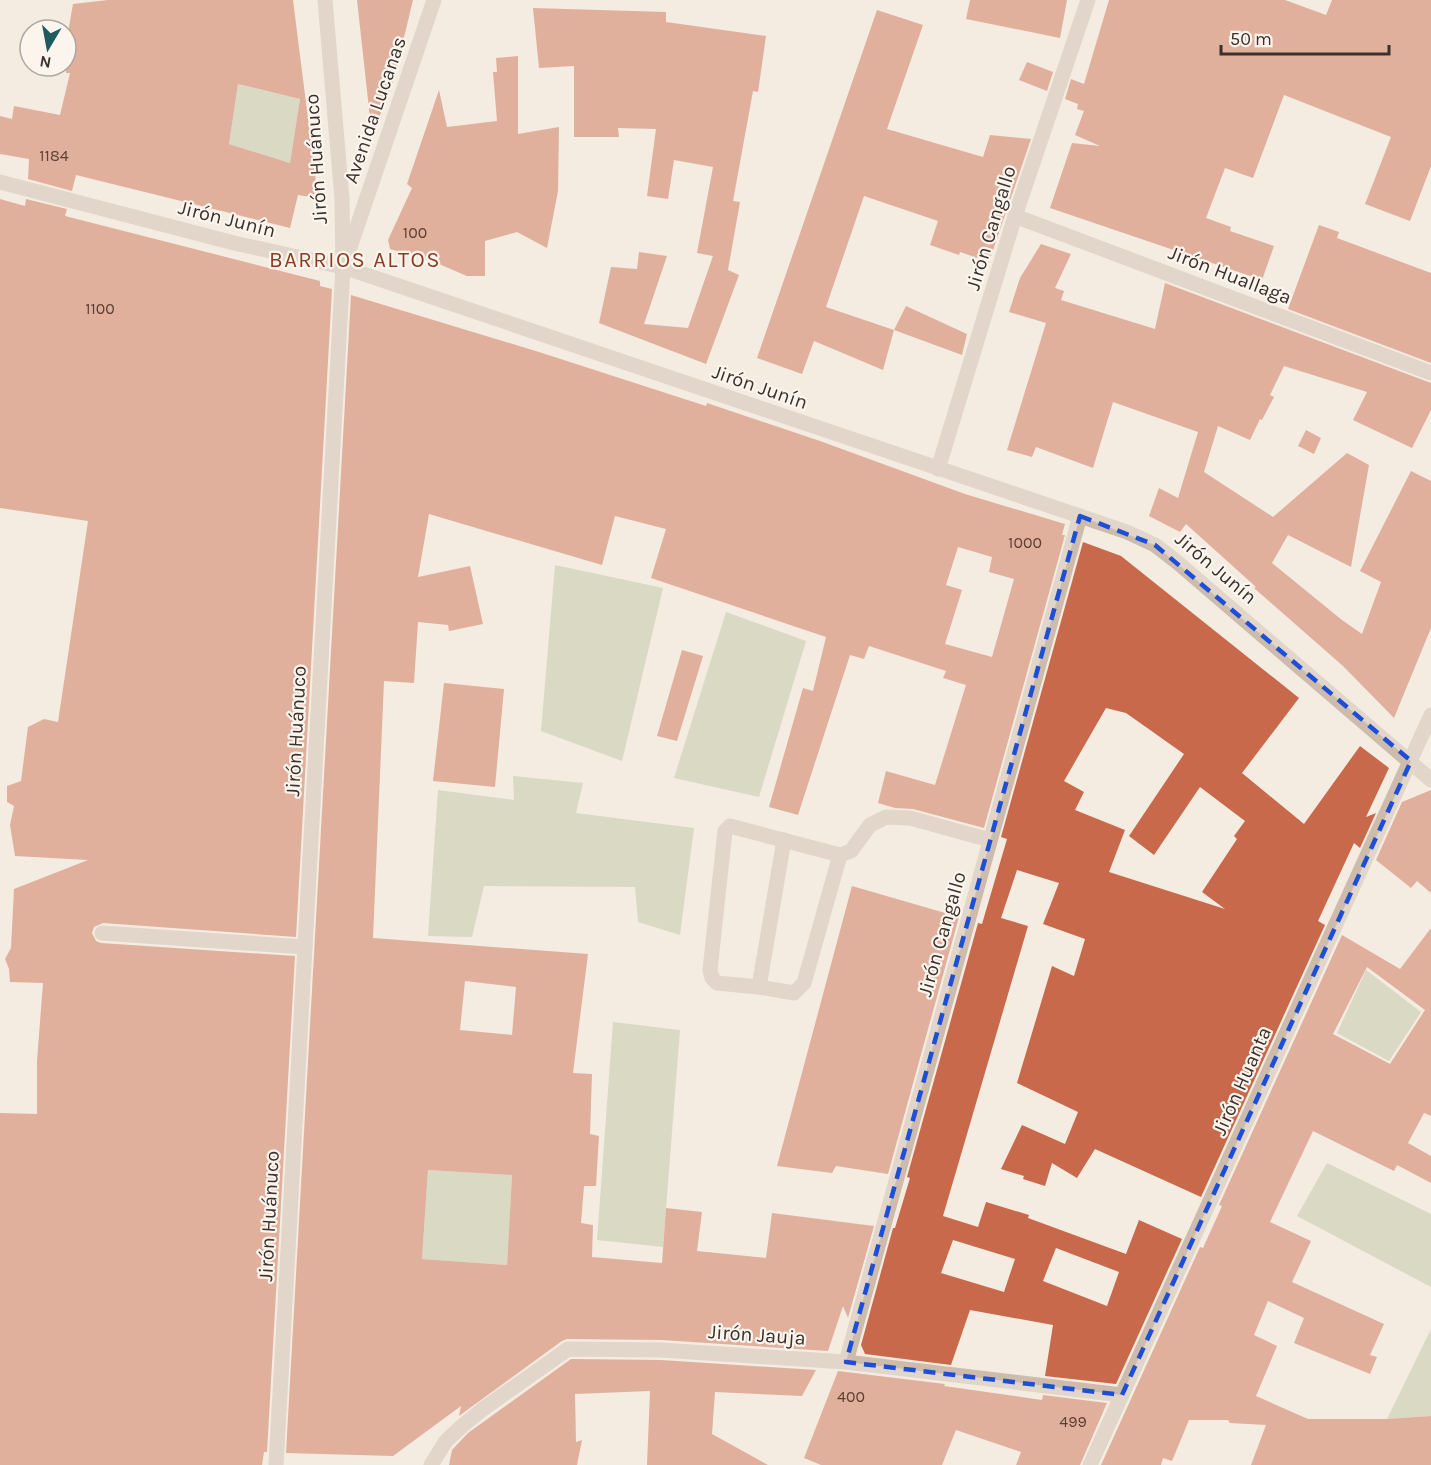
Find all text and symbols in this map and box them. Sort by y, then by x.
north arrow [18,18,78,78]
scale bar [1221,18,1389,56]
text: 50 m [1230,28,1272,50]
street label: Avenida Lucanas [339,34,411,186]
text: N [38,52,53,73]
street label: Jirón Huánuco [300,93,332,225]
house number: 1184 [39,146,69,165]
street label: Jirón Cangallo [961,163,1021,293]
street label: Jirón Junín [176,196,278,242]
house number: 100 [403,223,427,242]
street label: Jirón Huallaga [1165,241,1295,309]
district label: BARRIOS ALTOS [269,247,441,273]
house number: 1100 [85,299,115,318]
street label: Jirón Junín [709,360,811,414]
street label: Jirón Junín [1171,527,1261,609]
house number: 1000 [1008,533,1042,552]
street label: Jirón Huánuco [281,665,311,797]
street label: Jirón Cangallo [913,869,971,999]
street label: Jirón Huanta [1208,1023,1276,1139]
street label: Jirón Huánuco [254,1150,284,1282]
street label: Jirón Jauja [708,1320,806,1350]
house number: 400 [837,1387,865,1406]
house number: 499 [1059,1412,1087,1431]

